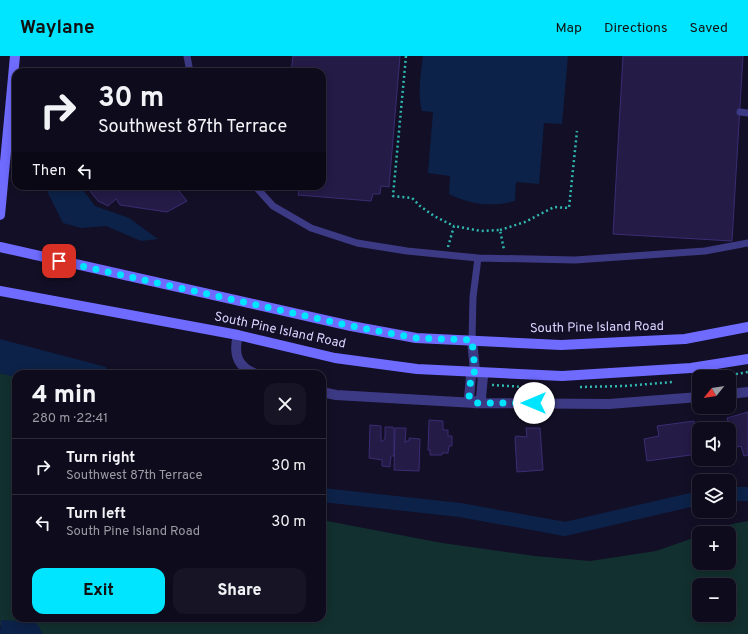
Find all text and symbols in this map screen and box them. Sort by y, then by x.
text: Waylane [20,16,95,40]
text: Map [556,20,582,37]
text: Directions [604,20,668,37]
text: Saved [690,20,728,37]
text: 30 m [98,81,164,117]
icon: right [32,84,84,136]
text: Southwest 87th Terrace [98,116,287,139]
icon: left [74,160,96,182]
text: Then [32,162,66,181]
pin [42,244,76,278]
icon: arrive [48,250,70,272]
street label: South Pine Island Road [213,309,347,353]
street label: South Pine Island Road [530,319,664,337]
north arrow [692,370,736,414]
map controls [692,370,736,622]
text: 4 min [32,381,96,411]
position arrow [513,382,555,424]
button: close [264,383,306,425]
text: 280 m · 22:41 [32,411,108,427]
button: sound [692,422,736,466]
text: Turn right [66,449,135,468]
icon: right [32,456,54,478]
text: 30 m [271,457,306,476]
text: Southwest 87th Terrace [66,468,203,484]
button: layers [692,474,736,518]
text: Turn left [66,505,126,524]
icon: left [32,512,54,534]
text: 30 m [271,513,306,532]
text: South Pine Island Road [66,524,200,540]
button: + [692,526,736,570]
button: Exit [32,568,165,614]
button: Share [173,568,306,614]
button: − [692,578,736,622]

